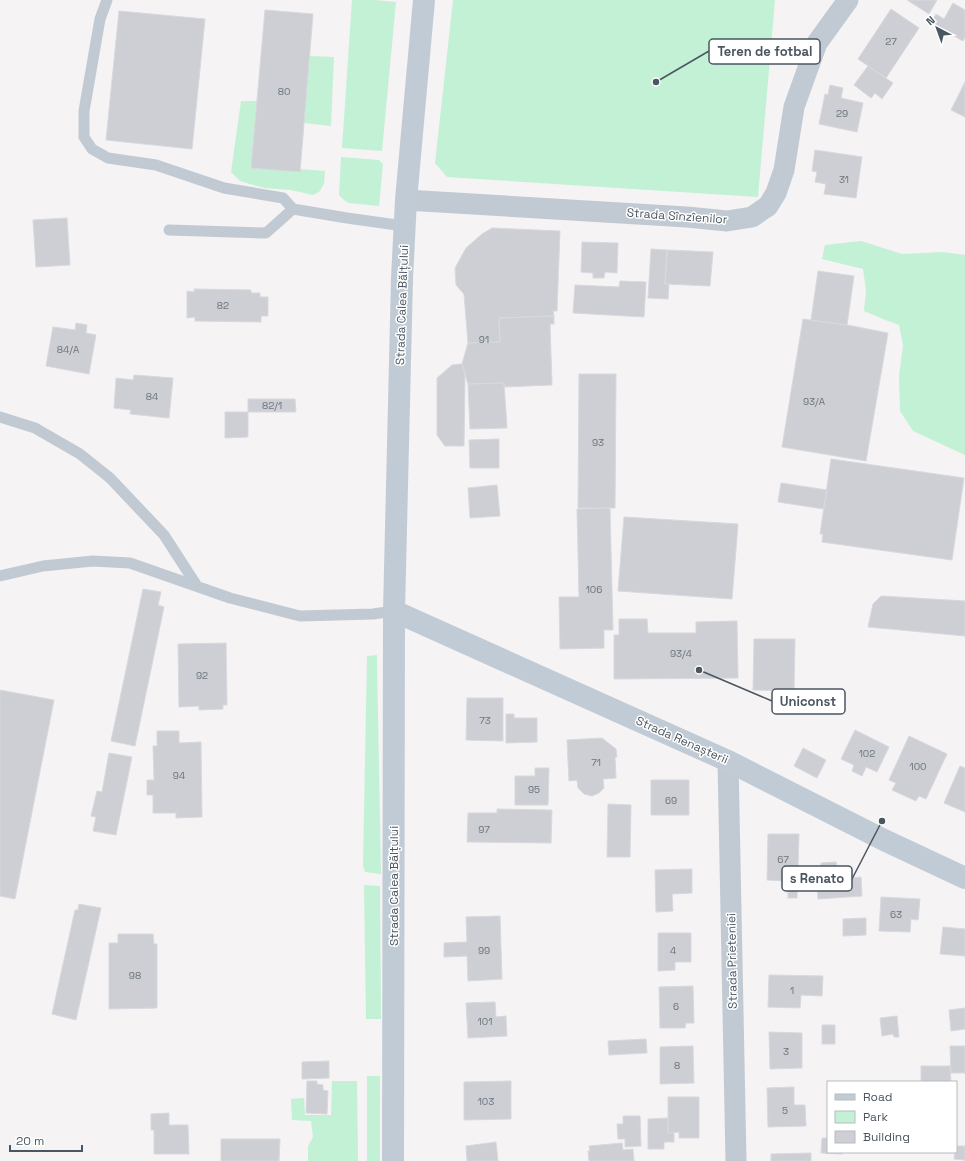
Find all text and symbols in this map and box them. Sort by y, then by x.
north arrow [917,8,957,48]
text: N [923,13,938,28]
house number: 27 [885,35,897,48]
callout: Teren de fotbal [709,39,820,64]
text: Teren de fotbal [717,43,813,60]
house number: 80 [278,85,290,98]
house number: 29 [836,107,848,120]
house number: 31 [839,173,849,186]
street label: Strada Sînzîenilor [626,205,728,228]
street label: Strada Calea Bălțului [392,245,412,365]
house number: 82 [217,299,229,312]
house number: 91 [479,333,489,346]
house number: 84/A [57,343,80,356]
house number: 84 [146,390,158,403]
house number: 93/A [803,395,826,408]
house number: 82/1 [262,399,282,412]
house number: 93 [592,436,604,449]
house number: 106 [586,583,602,596]
house number: 93/4 [670,647,692,660]
house number: 92 [196,669,208,682]
callout: Uniconst [772,689,845,714]
text: Uniconst [780,693,836,710]
street label: Strada Renașterii [633,712,731,768]
house number: 73 [479,714,491,727]
house number: 102 [859,747,875,760]
house number: 71 [591,756,601,769]
house number: 100 [910,760,927,773]
house number: 94 [173,769,185,782]
house number: 95 [528,783,540,796]
house number: 69 [665,794,677,807]
house number: 97 [478,823,490,836]
street label: Strada Calea Bălțului [386,826,402,946]
house number: 67 [777,853,789,866]
callout: s Renato [782,866,852,891]
text: s Renato [790,870,844,887]
house number: 63 [890,908,902,921]
street label: Strada Prieteniei [723,913,741,1009]
house number: 99 [478,944,490,957]
house number: 4 [670,944,676,957]
house number: 98 [129,969,141,982]
house number: 1 [790,984,794,997]
house number: 6 [673,1000,679,1013]
house number: 101 [478,1015,492,1028]
house number: 3 [783,1045,789,1058]
house number: 8 [674,1059,680,1072]
legend [827,1081,957,1153]
text: Road [863,1089,892,1105]
house number: 103 [478,1095,494,1108]
house number: 5 [782,1104,788,1117]
text: Park [863,1109,888,1125]
scale bar [10,1127,82,1153]
text: Building [863,1129,910,1145]
text: 20 m [16,1133,44,1149]

